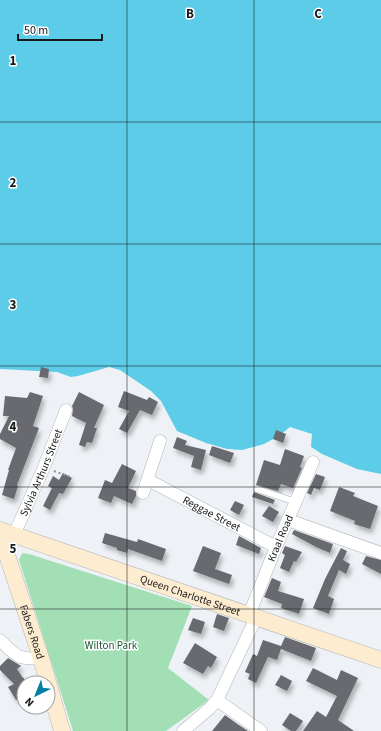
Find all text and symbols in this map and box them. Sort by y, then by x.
text: B [186,5,194,23]
text: C [314,5,322,23]
scale bar [18,16,102,42]
text: 50 m [24,22,48,39]
text: 1 [10,52,17,70]
text: 2 [10,174,17,192]
text: 3 [10,296,17,314]
text: 4 [10,418,17,436]
street label: Sylvia Arthurs Street [16,426,66,518]
street label: Reggae Street [180,492,244,535]
street label: Kraal Road [263,512,297,564]
text: 5 [10,540,17,558]
street label: Queen Charlotte Street [138,571,243,619]
street label: Fabers Road [16,603,48,661]
park label: Wilton Park [85,638,138,653]
north arrow [16,675,56,715]
text: N [22,694,37,710]

